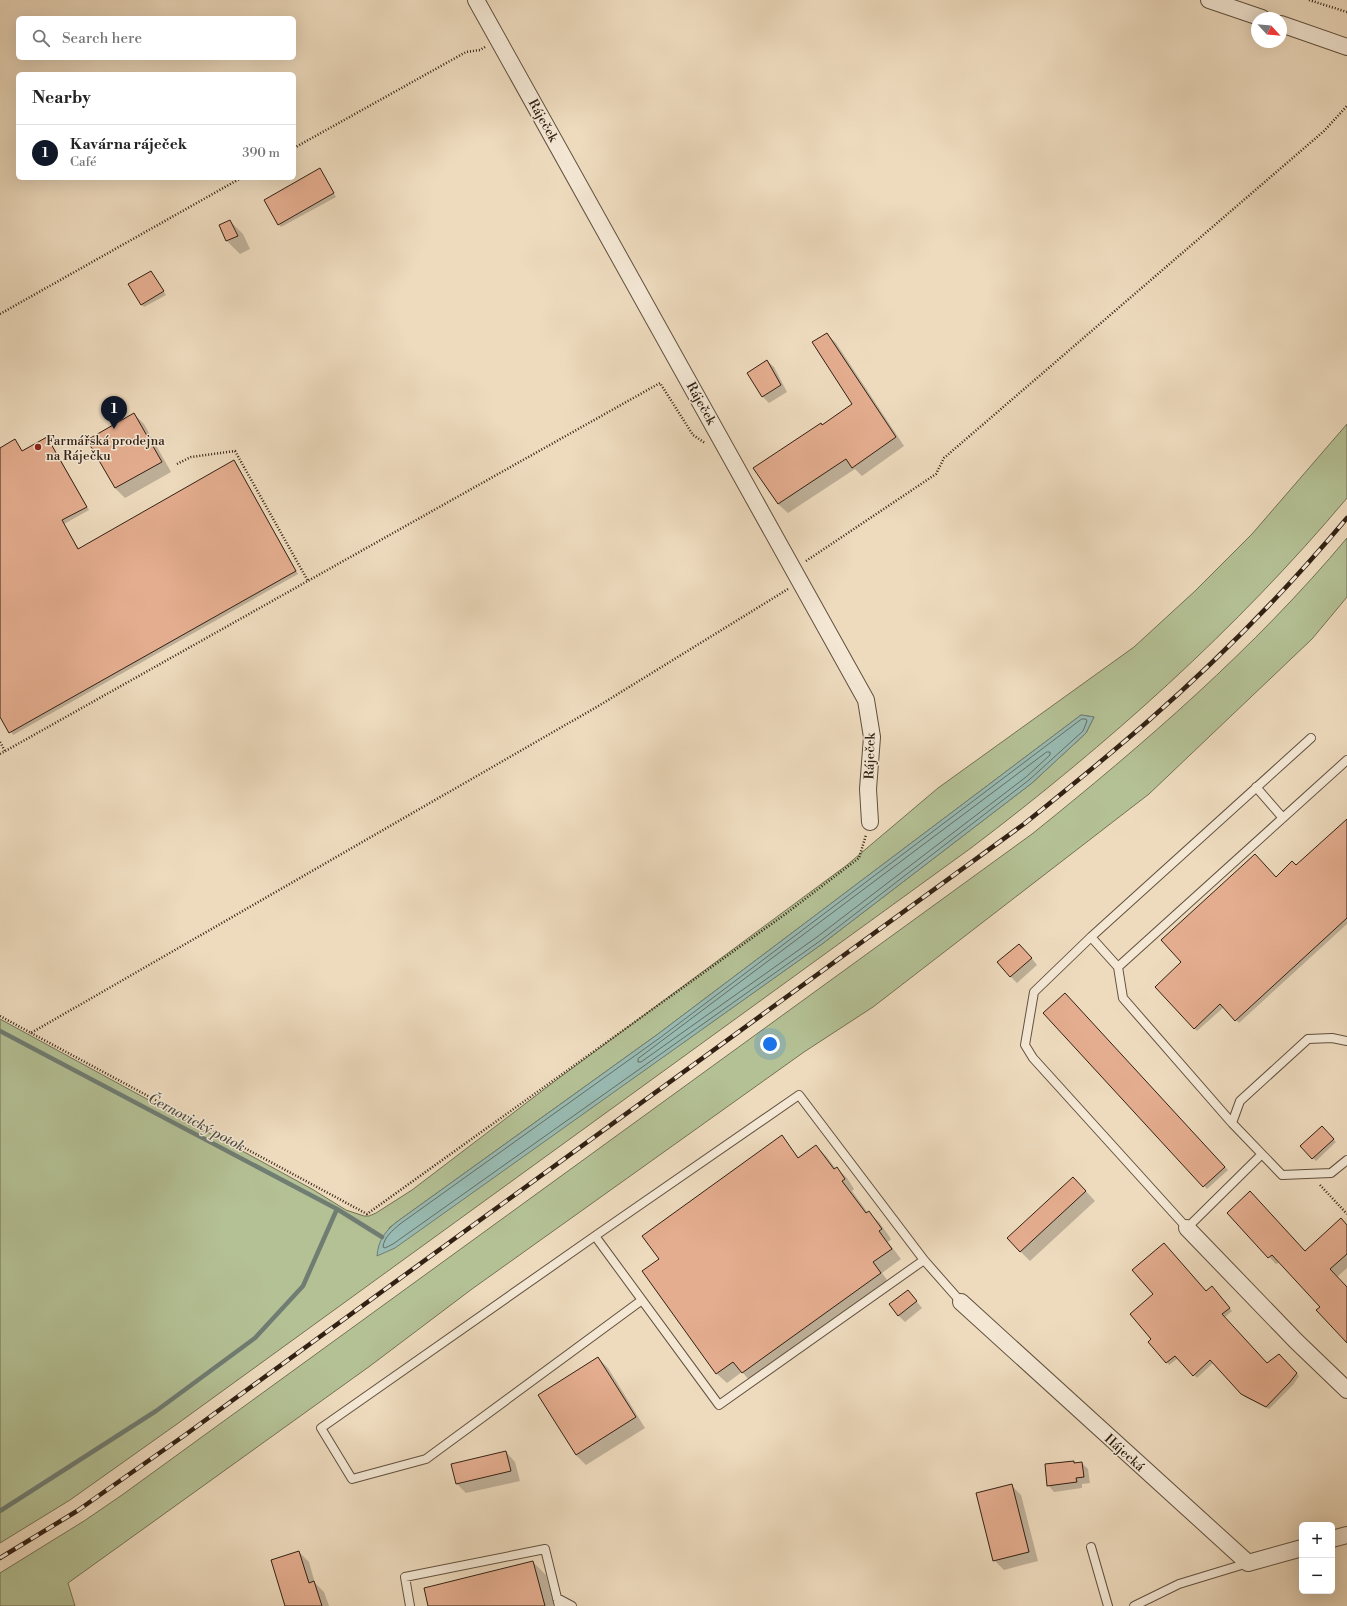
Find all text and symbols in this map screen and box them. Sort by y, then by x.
north arrow [1251,12,1287,48]
search box [16,16,296,60]
icon: search [30,27,52,49]
text: Search here [62,29,142,48]
text: Nearby [32,87,91,109]
street label: Ráječek [525,96,562,146]
text: Kavárna ráječek [70,135,187,154]
text: 1 [42,145,48,161]
text: 390 m [242,145,280,161]
text: Café [70,154,97,170]
street label: Ráječek [683,379,720,429]
pin: 1 [101,396,127,429]
place label: Farmářská prodejna na Ráječku [46,433,165,464]
marker: Farmářská prodejna na Ráječku [33,442,43,452]
street label: Ráječek [861,731,879,780]
your location [760,1034,780,1054]
water label: Černovický potok [145,1088,249,1156]
street label: Hájecká [1101,1431,1148,1475]
map controls [1299,1522,1335,1594]
button: + [1299,1522,1335,1558]
button: − [1299,1558,1335,1594]

